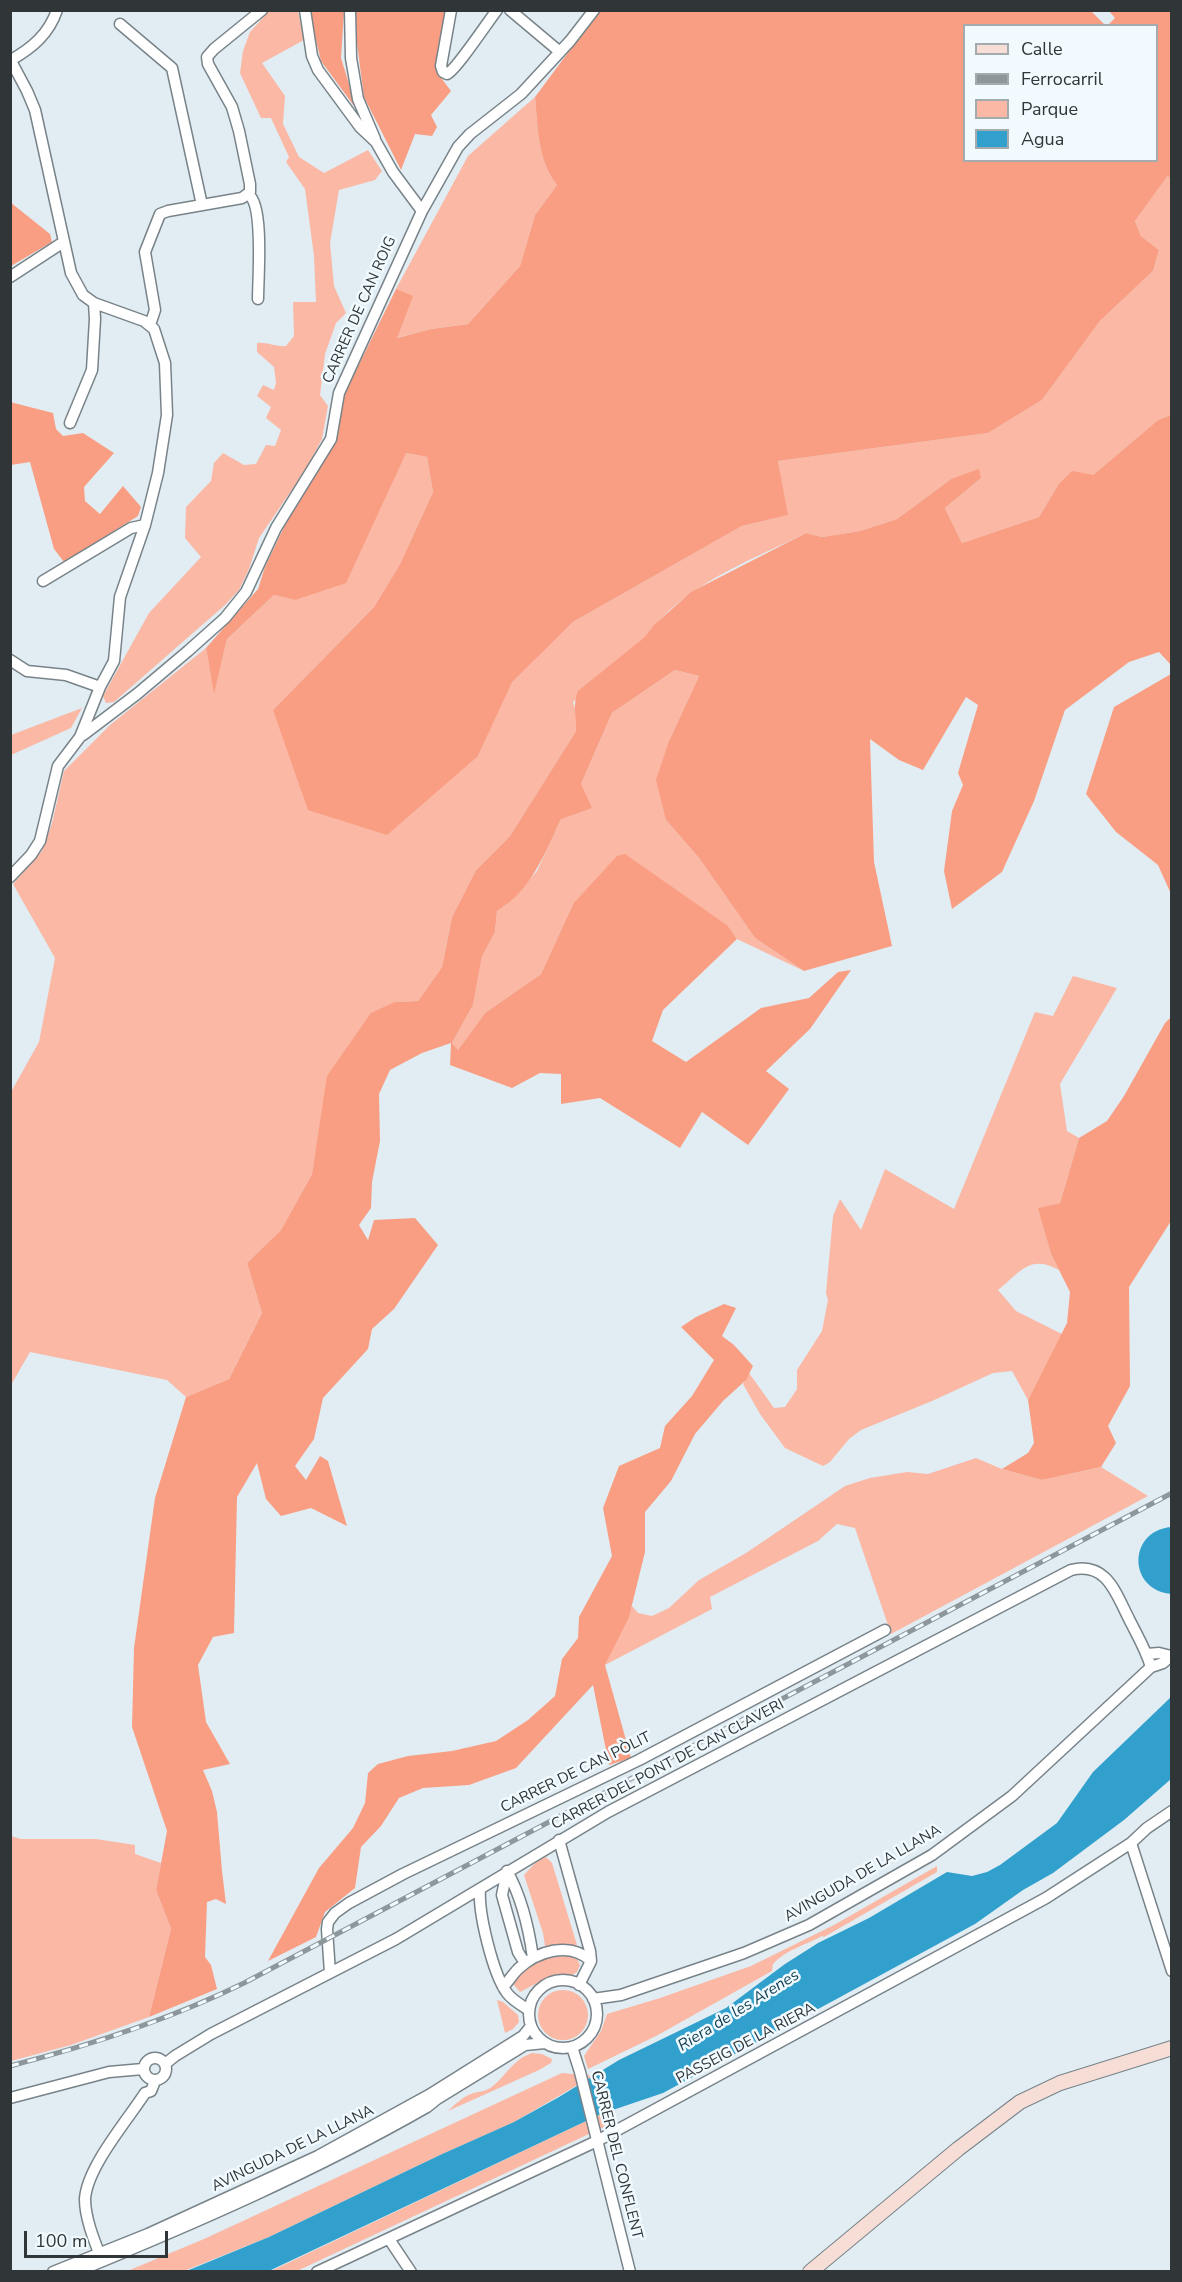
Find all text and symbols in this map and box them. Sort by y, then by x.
legend [963,24,1158,162]
text: Calle [1021,37,1063,61]
text: Ferrocarril [1021,67,1103,91]
text: Parque [1021,97,1078,121]
text: Agua [1021,127,1064,151]
street label: CARRER DE CAN ROIG [319,234,401,386]
street label: CARRER DEL PONT DE CAN CLAVERI [549,1696,787,1834]
street label: CARRER DE CAN PÒLIT [498,1729,654,1817]
street label: AVINGUDA DE LA LLANA [781,1822,945,1926]
water label: Riera de les Arenes [675,1966,803,2056]
street label: PASSEIG DE LA RIERA [673,2000,819,2088]
street label: CARRER DEL CONFLENT [586,2069,646,2241]
street label: AVINGUDA DE LA LLANA [209,2102,377,2196]
scale bar [27,2219,171,2257]
text: 100 m [35,2229,87,2253]

